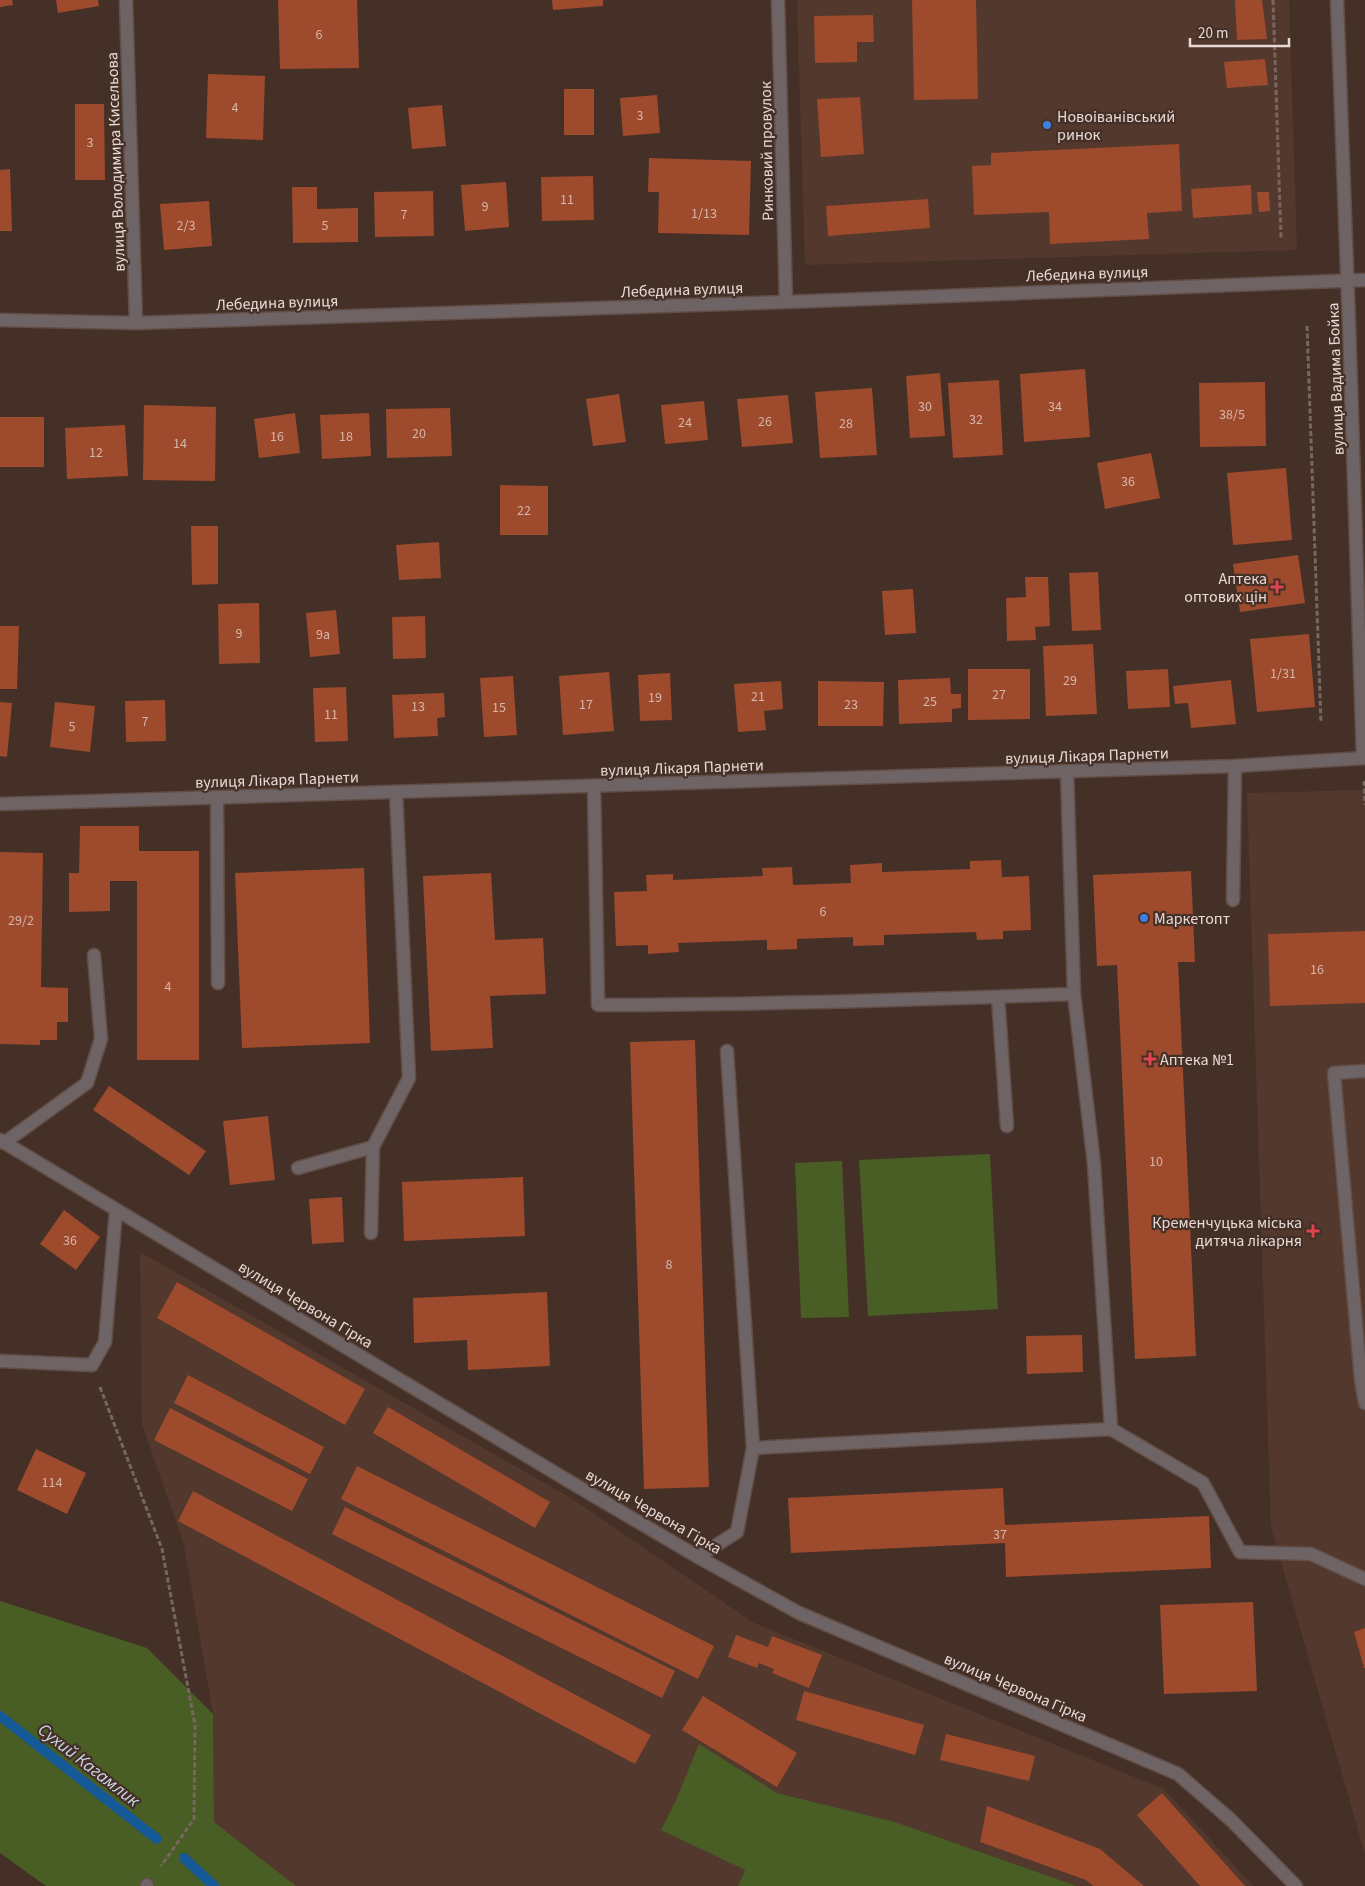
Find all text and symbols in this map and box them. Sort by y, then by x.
scale bar [1190,15,1289,47]
text: 20 m [1198,23,1228,44]
house number: 6 [316,25,323,45]
street label: вулиця Володимира Кисельова [101,52,131,272]
street label: Ринковий провулок [755,81,779,221]
house number: 4 [232,98,239,118]
house number: 3 [637,106,644,126]
place label: Новоіванівський ринок [1057,106,1175,146]
marker: Новоіванівський ринок [1041,119,1053,131]
house number: 3 [87,133,94,153]
house number: 11 [560,190,574,210]
house number: 9 [482,197,489,217]
house number: 1/13 [691,204,717,224]
house number: 7 [401,205,408,225]
house number: 2/3 [177,216,195,236]
house number: 5 [322,216,329,236]
street label: Лебедина вулиця [1025,261,1149,287]
street label: Лебедина вулиця [620,277,744,303]
street label: Лебедина вулиця [215,290,339,316]
street label: вулиця Вадима Бойка [1322,302,1350,456]
house number: 30 [918,397,932,417]
house number: 34 [1048,397,1062,417]
house number: 38/5 [1219,405,1245,425]
house number: 32 [969,410,983,430]
house number: 26 [758,412,772,432]
house number: 24 [678,413,692,433]
house number: 28 [839,414,853,434]
house number: 20 [412,424,426,444]
house number: 16 [270,427,284,447]
house number: 18 [339,427,353,447]
house number: 14 [173,434,187,454]
house number: 12 [89,443,103,463]
house number: 36 [1121,472,1135,492]
house number: 22 [517,501,531,521]
place label: Аптека оптових цін [1184,568,1267,608]
marker: Аптека оптових цін [1271,581,1283,593]
house number: 9 [236,624,243,644]
house number: 9а [316,625,330,645]
house number: 1/31 [1270,664,1296,684]
house number: 29 [1063,671,1077,691]
house number: 27 [992,685,1006,705]
house number: 21 [751,687,765,707]
house number: 19 [648,688,662,708]
house number: 25 [923,692,937,712]
house number: 17 [579,695,593,715]
house number: 23 [844,695,858,715]
house number: 13 [411,697,425,717]
house number: 15 [492,698,506,718]
house number: 11 [324,705,338,725]
house number: 7 [142,712,149,732]
house number: 5 [69,717,76,737]
street label: вулиця Лікаря Парнети [1005,742,1169,770]
street label: вулиця Лікаря Парнети [600,754,764,782]
street label: вулиця Лікаря Парнети [195,766,359,794]
house number: 6 [820,902,827,922]
place label: Маркетопт [1154,908,1230,930]
house number: 29/2 [8,911,34,931]
marker: Маркетопт [1138,912,1150,924]
house number: 16 [1310,960,1324,980]
house number: 4 [165,977,172,997]
place label: Аптека №1 [1160,1049,1234,1071]
marker: Аптека №1 [1144,1053,1156,1065]
house number: 10 [1149,1152,1163,1172]
place label: Кременчуцька міська дитяча лікарня [1152,1212,1302,1252]
marker: Кременчуцька міська дитяча лікарня [1306,1224,1320,1238]
house number: 36 [63,1231,77,1251]
house number: 8 [666,1255,673,1275]
street label: вулиця Червона Гірка [234,1256,377,1354]
street label: вулиця Червона Гірка [582,1464,725,1560]
house number: 114 [42,1473,62,1493]
house number: 37 [993,1525,1007,1545]
street label: вулиця Червона Гірка [941,1648,1091,1728]
water label: Сухий Кагамлик [33,1718,145,1813]

